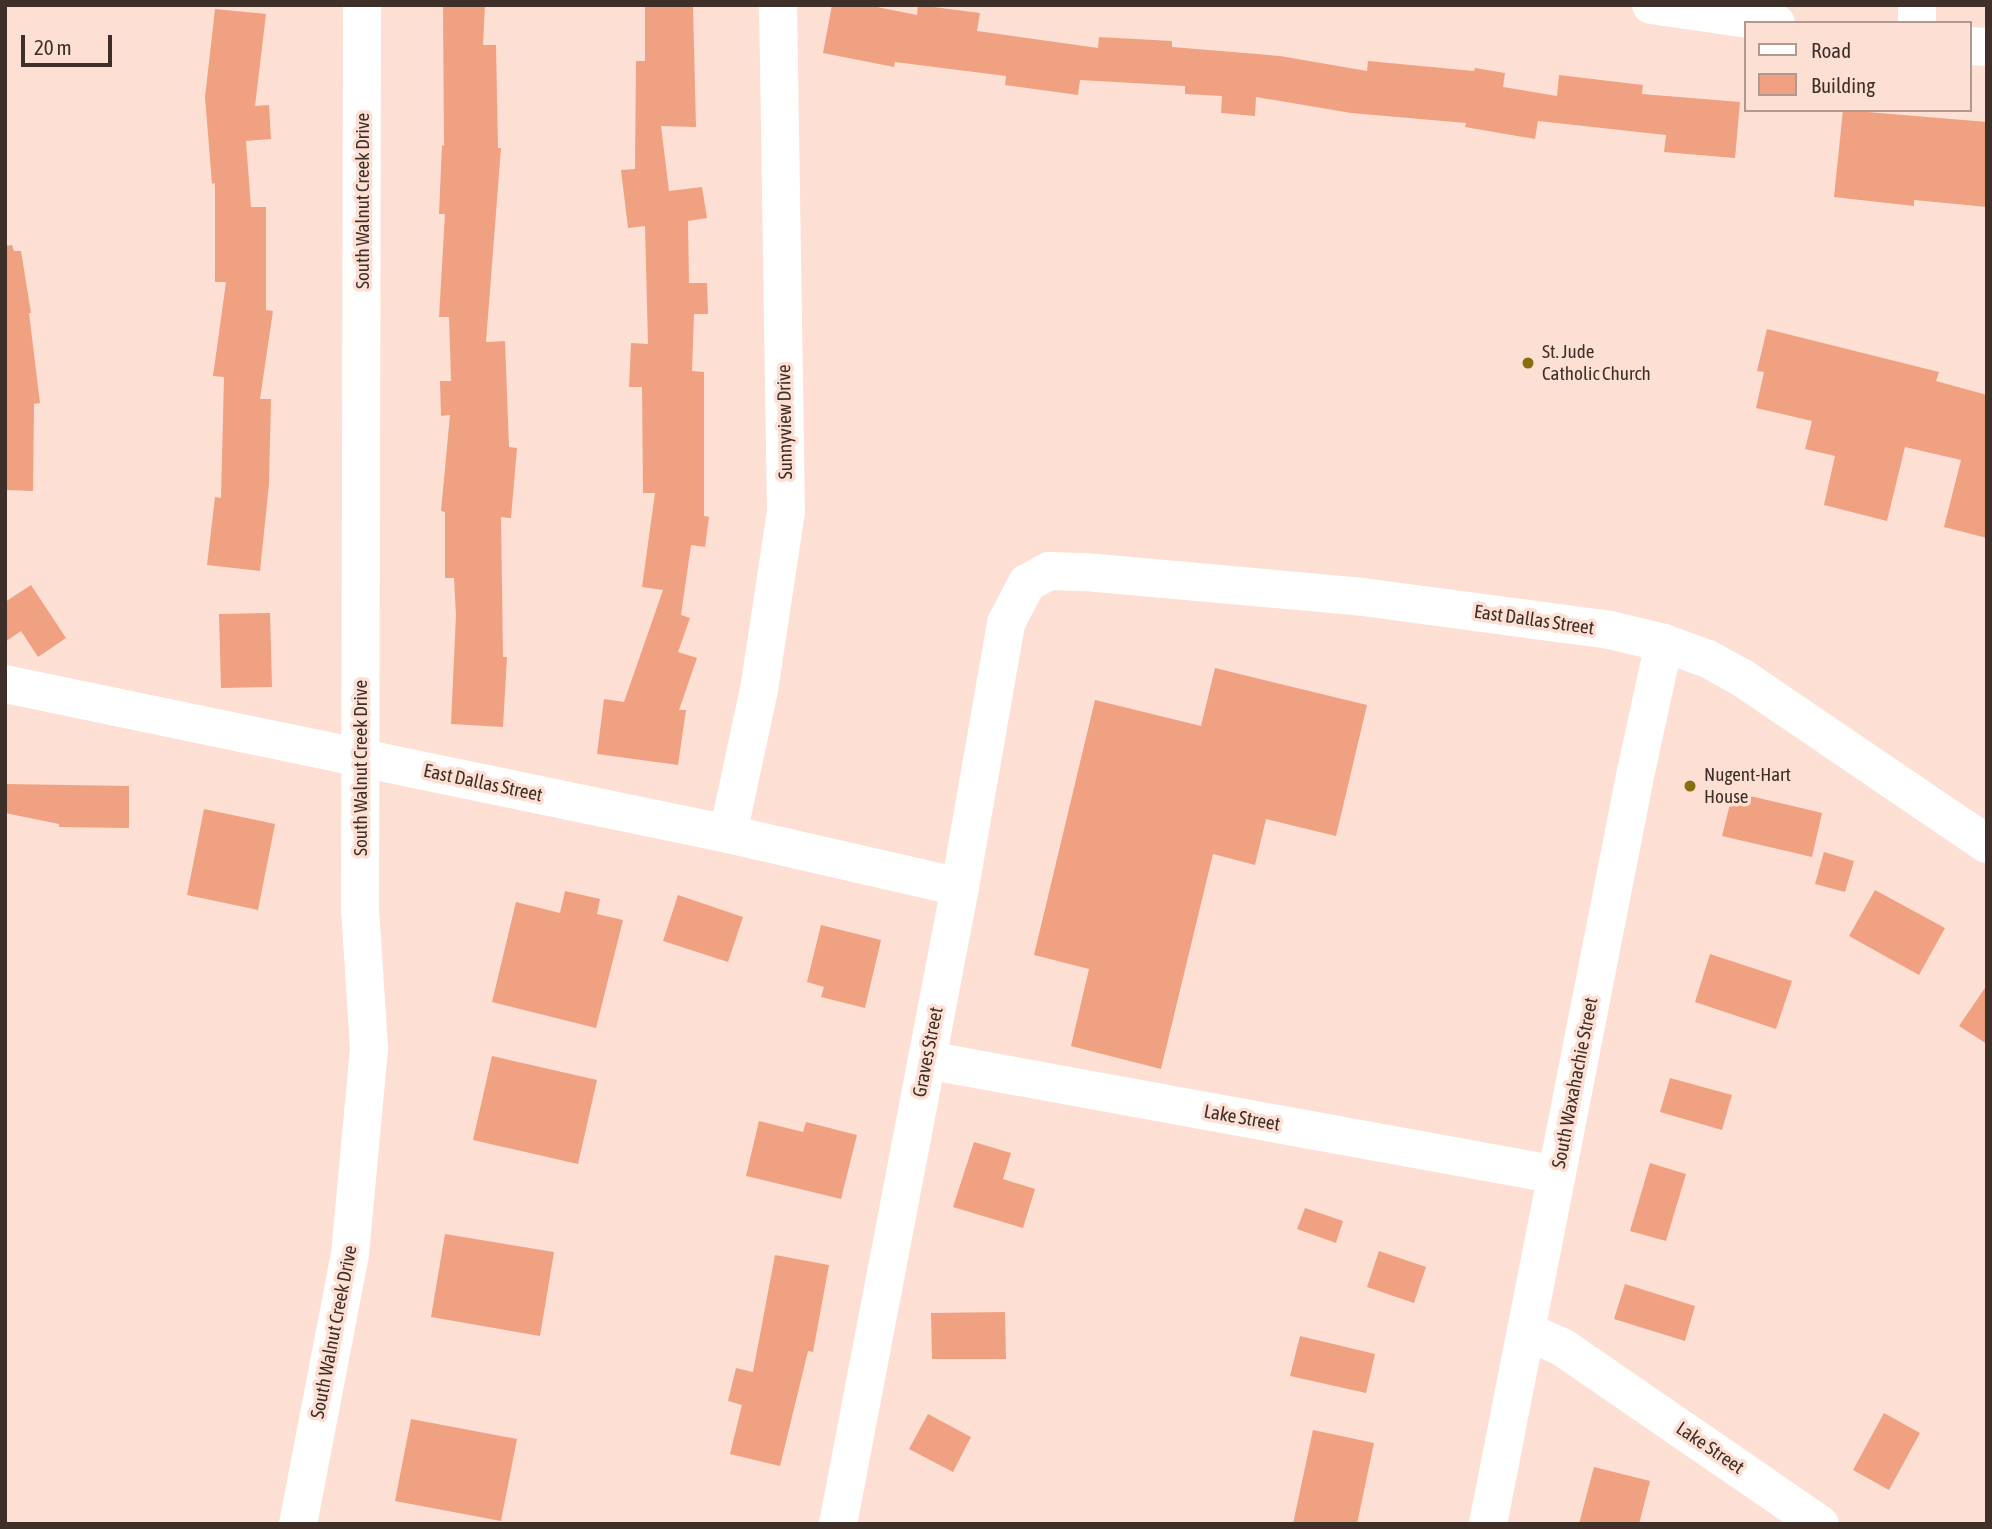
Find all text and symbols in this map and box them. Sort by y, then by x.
scale bar [24,21,116,65]
legend [1744,21,1971,112]
text: 20 m [34,35,72,59]
text: Road [1811,38,1851,62]
text: Building [1811,73,1875,97]
street label: South Walnut Creek Drive [352,113,374,289]
place label: St. Jude Catholic Church [1542,341,1651,385]
marker: St. Jude Catholic Church [1520,355,1536,371]
street label: Sunnyview Drive [773,364,797,480]
street label: East Dallas Street [1472,600,1596,640]
street label: South Walnut Creek Drive [350,680,372,856]
street label: East Dallas Street [421,759,545,807]
place label: Nugent-Hart House [1704,764,1791,808]
marker: Nugent-Hart House [1682,778,1698,794]
street label: South Waxahachie Street [1547,996,1603,1170]
street label: Graves Street [908,1005,948,1099]
street label: Lake Street [1202,1100,1282,1136]
street label: South Walnut Creek Drive [306,1243,362,1421]
street label: Lake Street [1672,1417,1748,1479]

